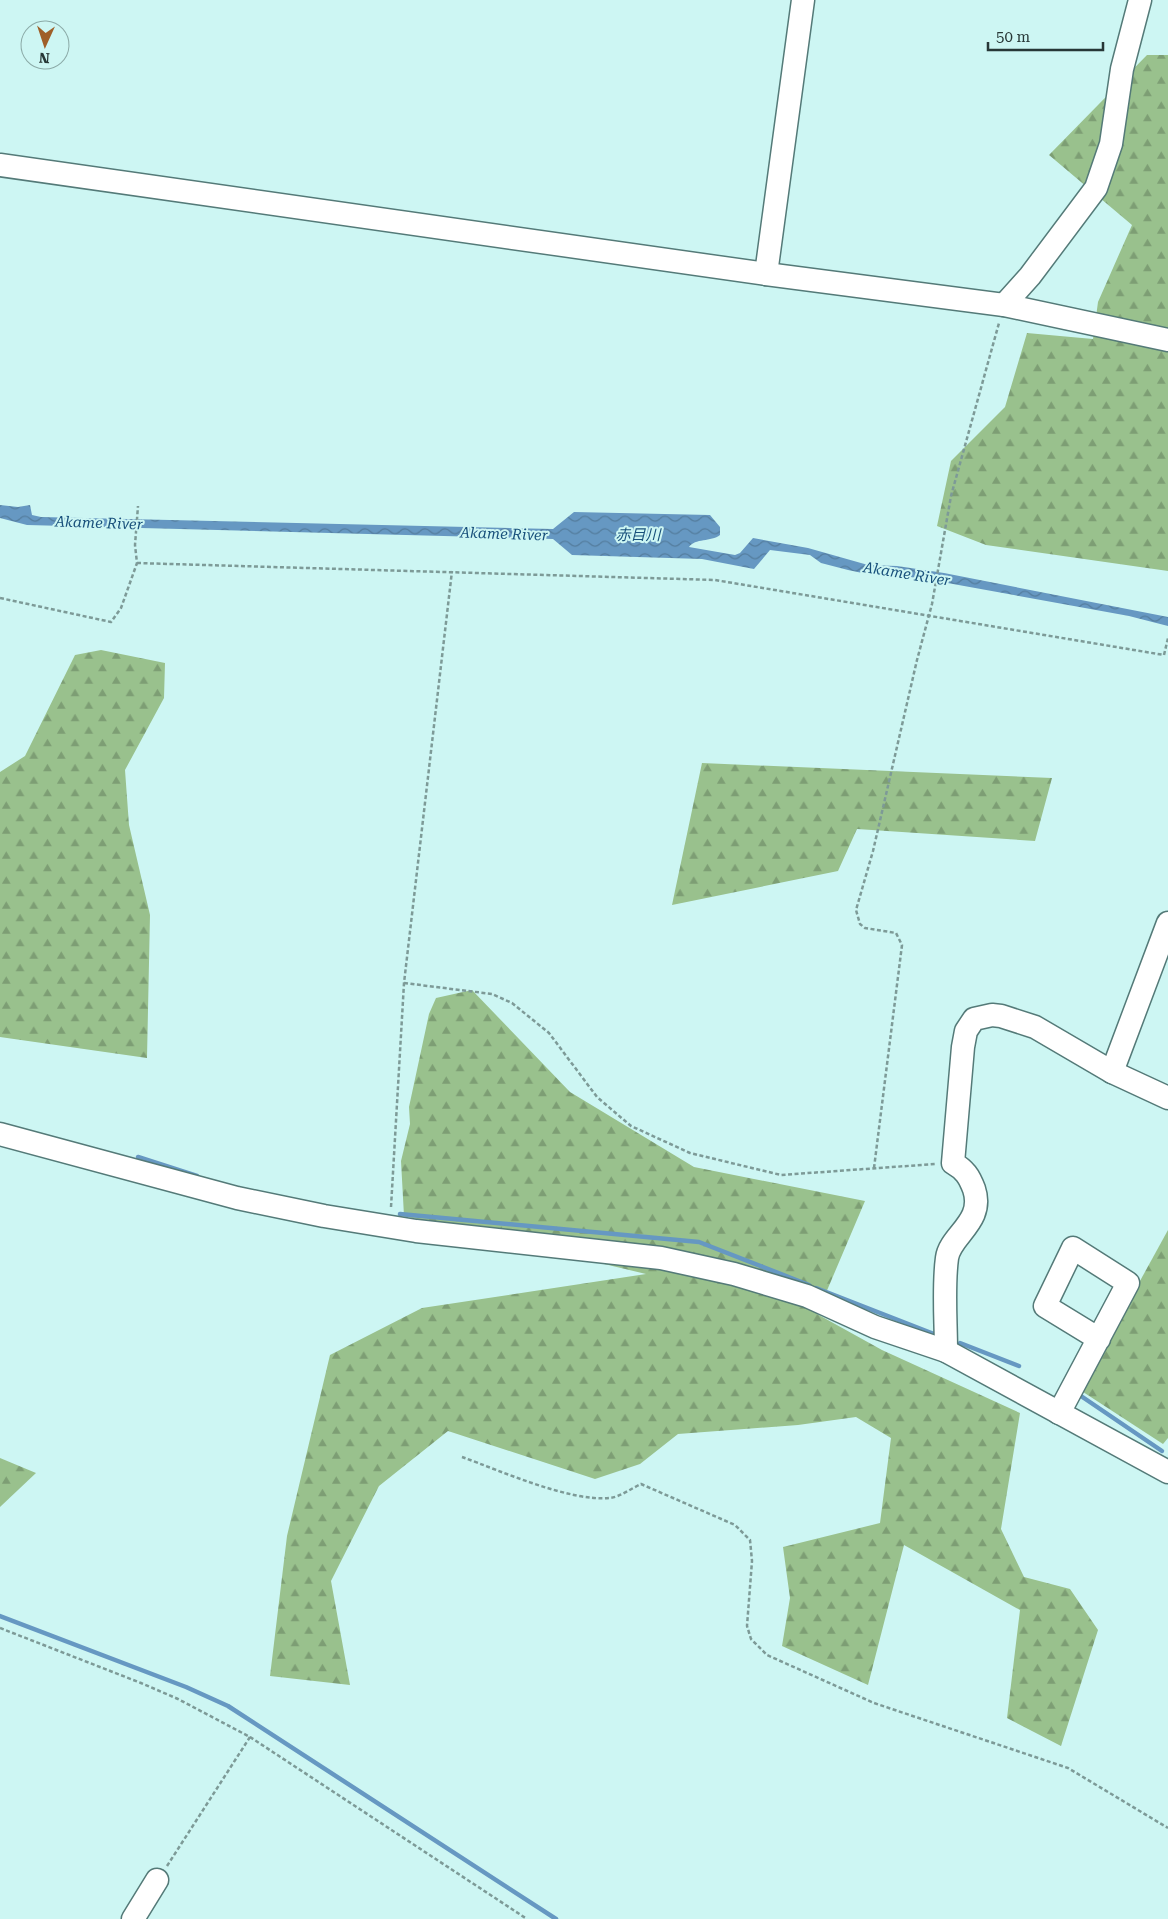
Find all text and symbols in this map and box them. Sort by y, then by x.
north arrow [20,20,70,70]
scale bar [988,20,1103,52]
text: 50 m [996,28,1031,46]
text: N [38,50,50,66]
water label: Akame River [54,512,144,534]
water label: Akame River [459,523,549,545]
water label: 赤目川 [615,526,662,544]
water label: Akame River [861,558,952,590]

